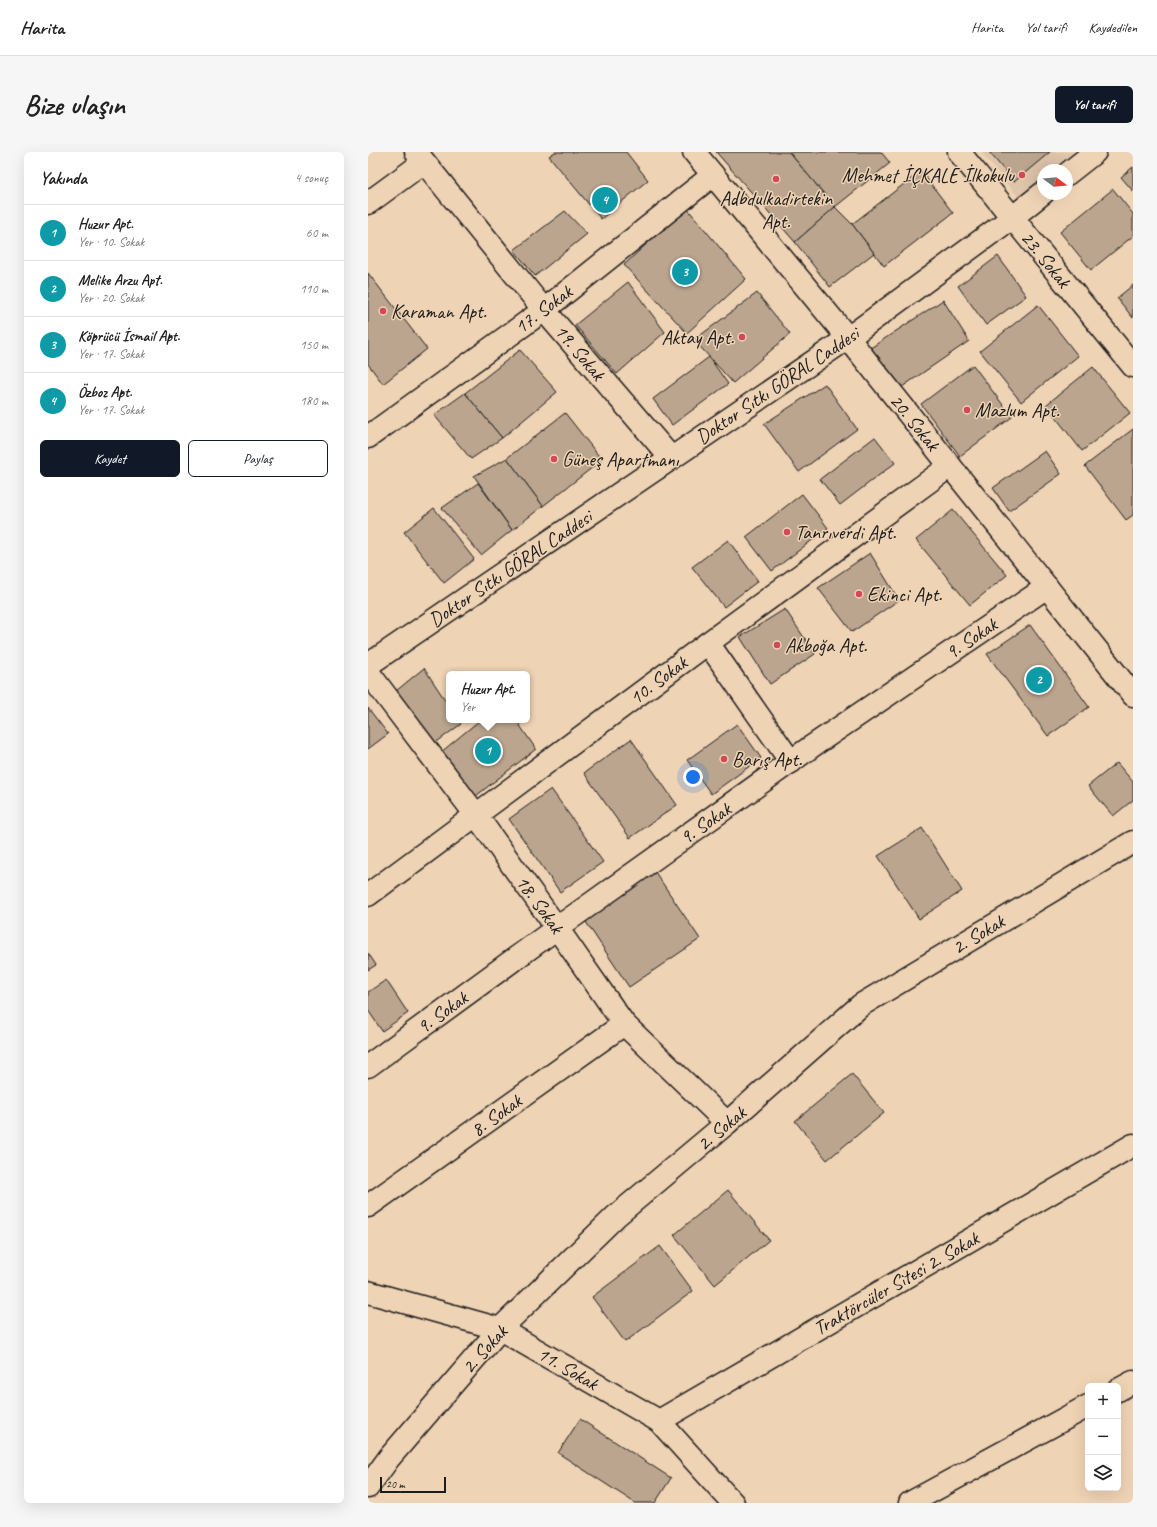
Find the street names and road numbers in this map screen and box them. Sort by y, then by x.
street label: 23. Sokak [1015,226,1077,294]
street label: 17. Sokak [509,279,579,339]
street label: 19. Sokak [549,319,611,387]
street label: Doktor Sıtkı GÖRAL Caddesi [691,320,866,449]
street label: 20. Sokak [884,389,946,457]
street label: Doktor Sıtkı GÖRAL Caddesi [424,503,599,632]
street label: 9. Sokak [941,611,1003,665]
street label: 10. Sokak [624,650,694,710]
street label: 9. Sokak [675,796,737,850]
street label: 18. Sokak [510,870,570,940]
street label: 2. Sokak [947,908,1011,960]
street label: 9. Sokak [412,985,474,1039]
street label: 8. Sokak [466,1088,528,1142]
street label: 2. Sokak [691,1099,752,1156]
street label: Traktörcüler Sitesi 2. Sokak [809,1225,985,1341]
street label: 2. Sokak [456,1319,514,1379]
street label: 11. Sokak [533,1341,604,1397]

